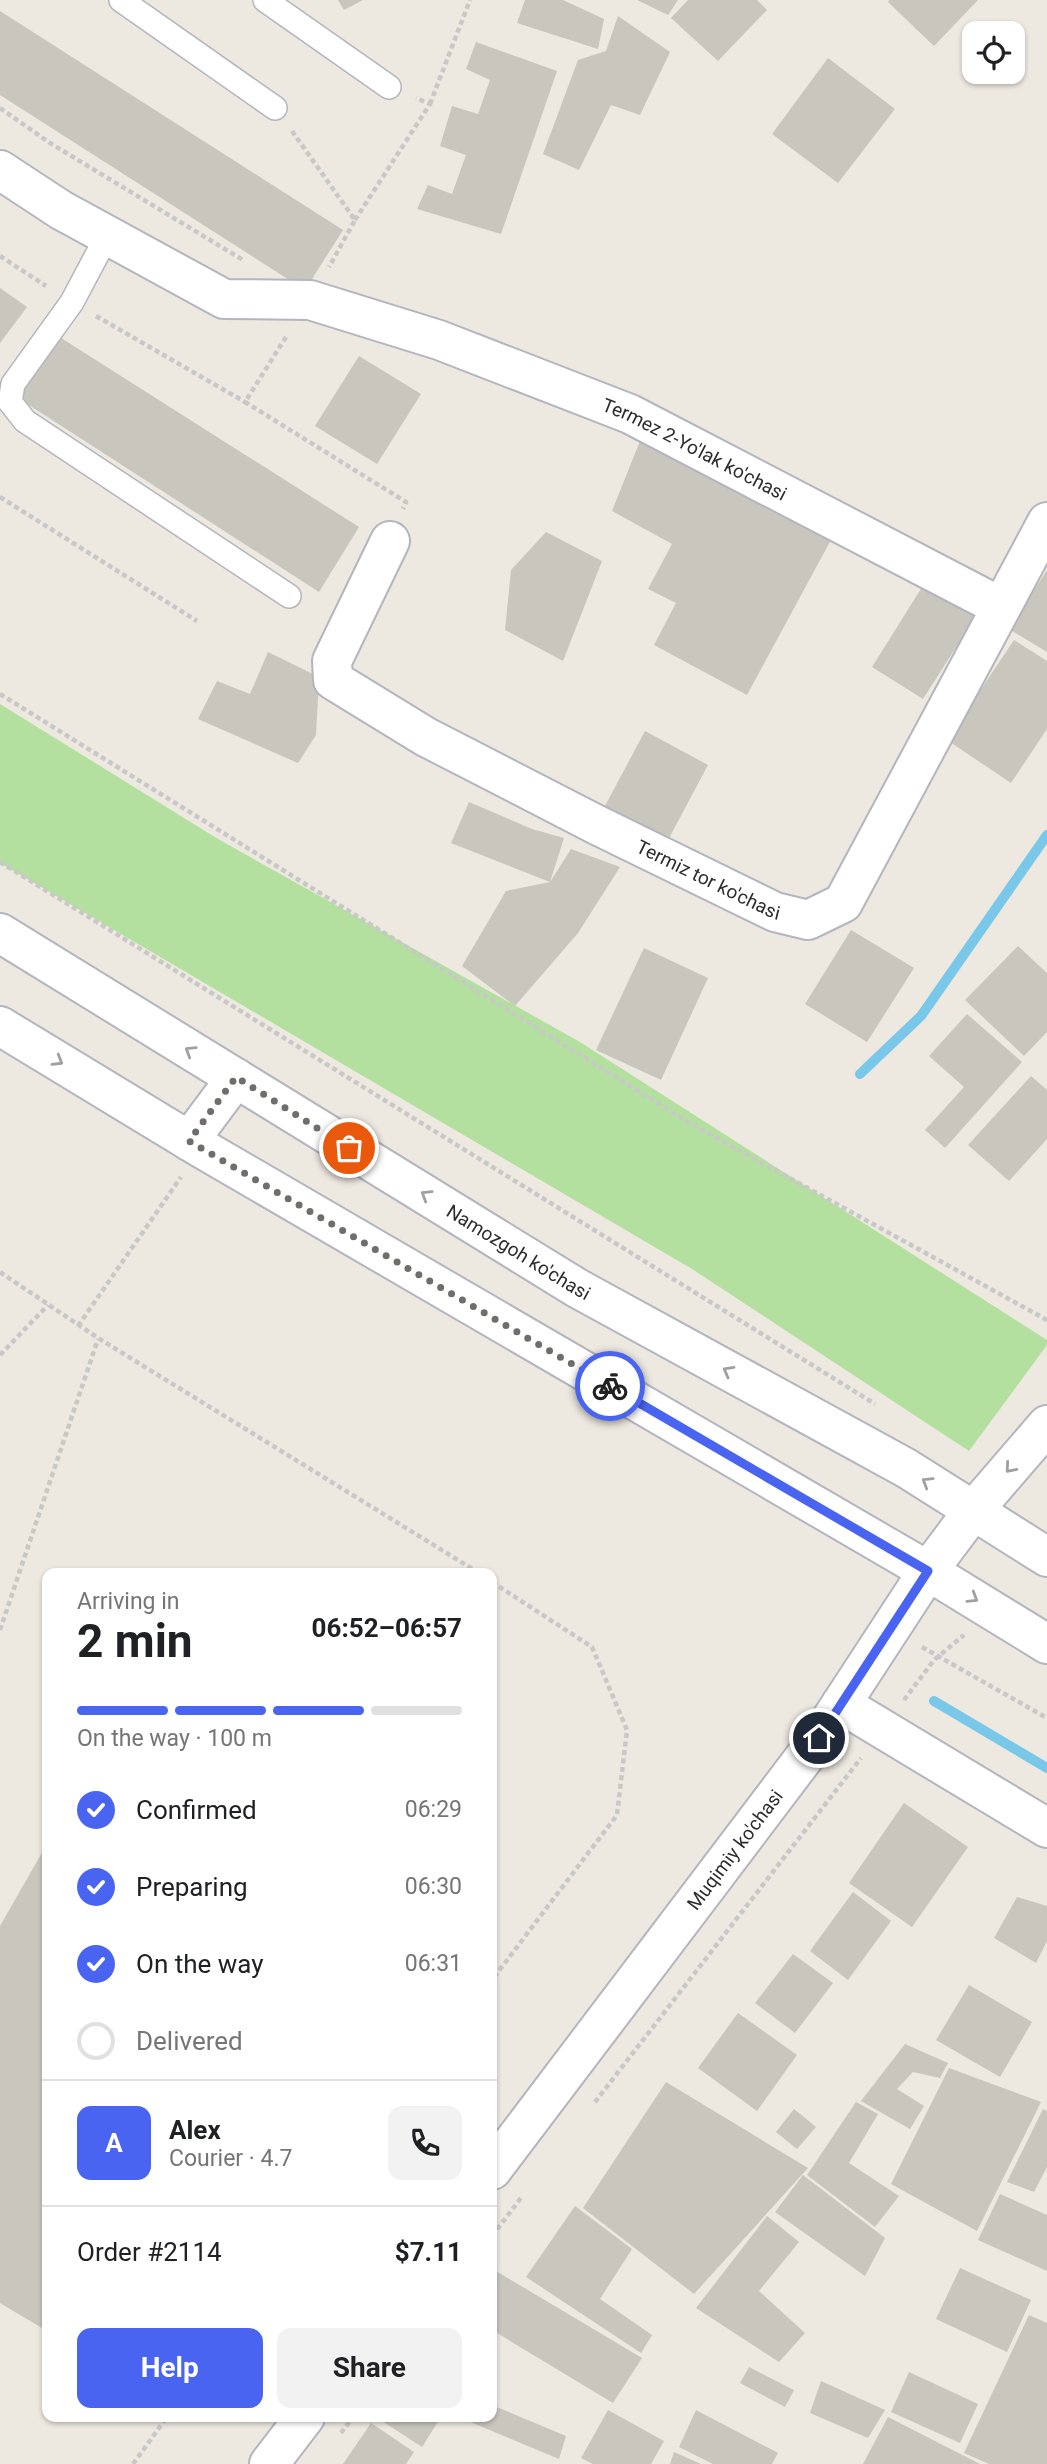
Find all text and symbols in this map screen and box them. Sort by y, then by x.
map controls [962,21,1025,84]
button: locate [962,21,1025,84]
street label: Termez 2-Yo'lak ko'chasi [599,393,791,505]
street label: Termiz tor ko'chasi [633,835,783,924]
one-way arrow [184,1047,197,1060]
one-way arrow [51,1053,64,1066]
pin [319,1118,379,1178]
icon: bag [330,1129,368,1167]
one-way arrow [421,1190,434,1203]
street label: Namozgoh ko'chasi [443,1199,595,1305]
courier [575,1351,645,1421]
one-way arrow [723,1366,736,1379]
icon: bike [591,1367,629,1405]
one-way arrow [1006,1459,1018,1472]
one-way arrow [922,1477,935,1490]
text: Arriving in [77,1588,180,1615]
one-way arrow [965,1590,978,1603]
text: 06:52–06:57 [312,1613,462,1643]
text: 2 min [77,1614,193,1668]
pin [789,1708,849,1768]
icon: home [800,1719,838,1757]
text: On the way · 100 m [77,1725,272,1752]
street label: Muqimiy ko'chasi [682,1785,787,1914]
icon: check [77,1791,115,1829]
text: Confirmed [136,1795,257,1825]
text: 06:29 [405,1796,462,1823]
icon: check [77,1868,115,1906]
text: Preparing [136,1872,248,1902]
text: 06:30 [405,1873,462,1900]
icon: check [77,1945,115,1983]
text: On the way [136,1949,264,1979]
text: 06:31 [405,1950,462,1977]
text: Delivered [136,2026,243,2056]
button: phone [388,2106,462,2180]
text: Alex [169,2115,221,2145]
text: A [105,2128,123,2158]
text: Courier · 4.7 [169,2145,292,2172]
text: Order #2114 [77,2237,222,2267]
text: $7.11 [395,2237,462,2267]
button: Help [77,2328,263,2408]
button: Share [277,2328,462,2408]

